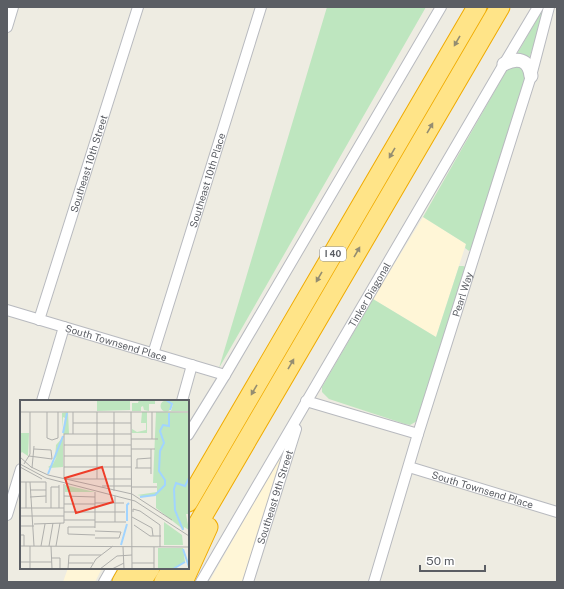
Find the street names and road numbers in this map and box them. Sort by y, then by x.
street label: Southeast 10th Street [67,113,110,214]
street label: Southeast 10th Place [187,131,228,229]
road number: I 40 [320,247,346,261]
street label: Tinker Diagonal [346,260,393,329]
street label: Pearl Way [449,270,475,318]
street label: South Townsend Place [64,322,169,363]
street label: Southeast 9th Street [254,449,295,546]
street label: South Townsend Place [430,468,535,511]

